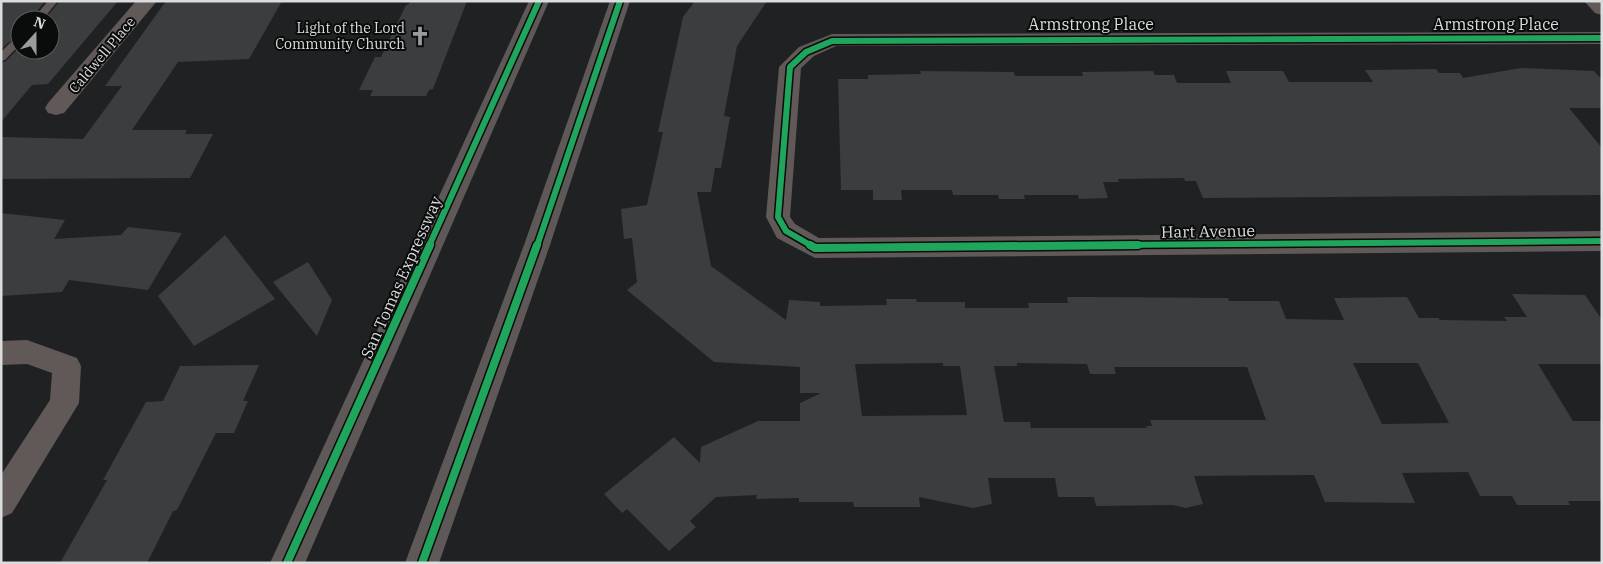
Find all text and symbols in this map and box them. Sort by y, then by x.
north arrow [10,10,60,60]
text: N [31,12,48,33]
street label: Caldwell Place [65,13,139,97]
street label: Armstrong Place [1028,14,1154,34]
street label: Armstrong Place [1433,14,1559,34]
place label: Light of the Lord Community Church [275,19,405,53]
church icon: Light of the Lord Community Church [409,25,431,47]
street label: San Tomas Expressway [356,192,446,361]
street label: Hart Avenue [1161,220,1255,242]

